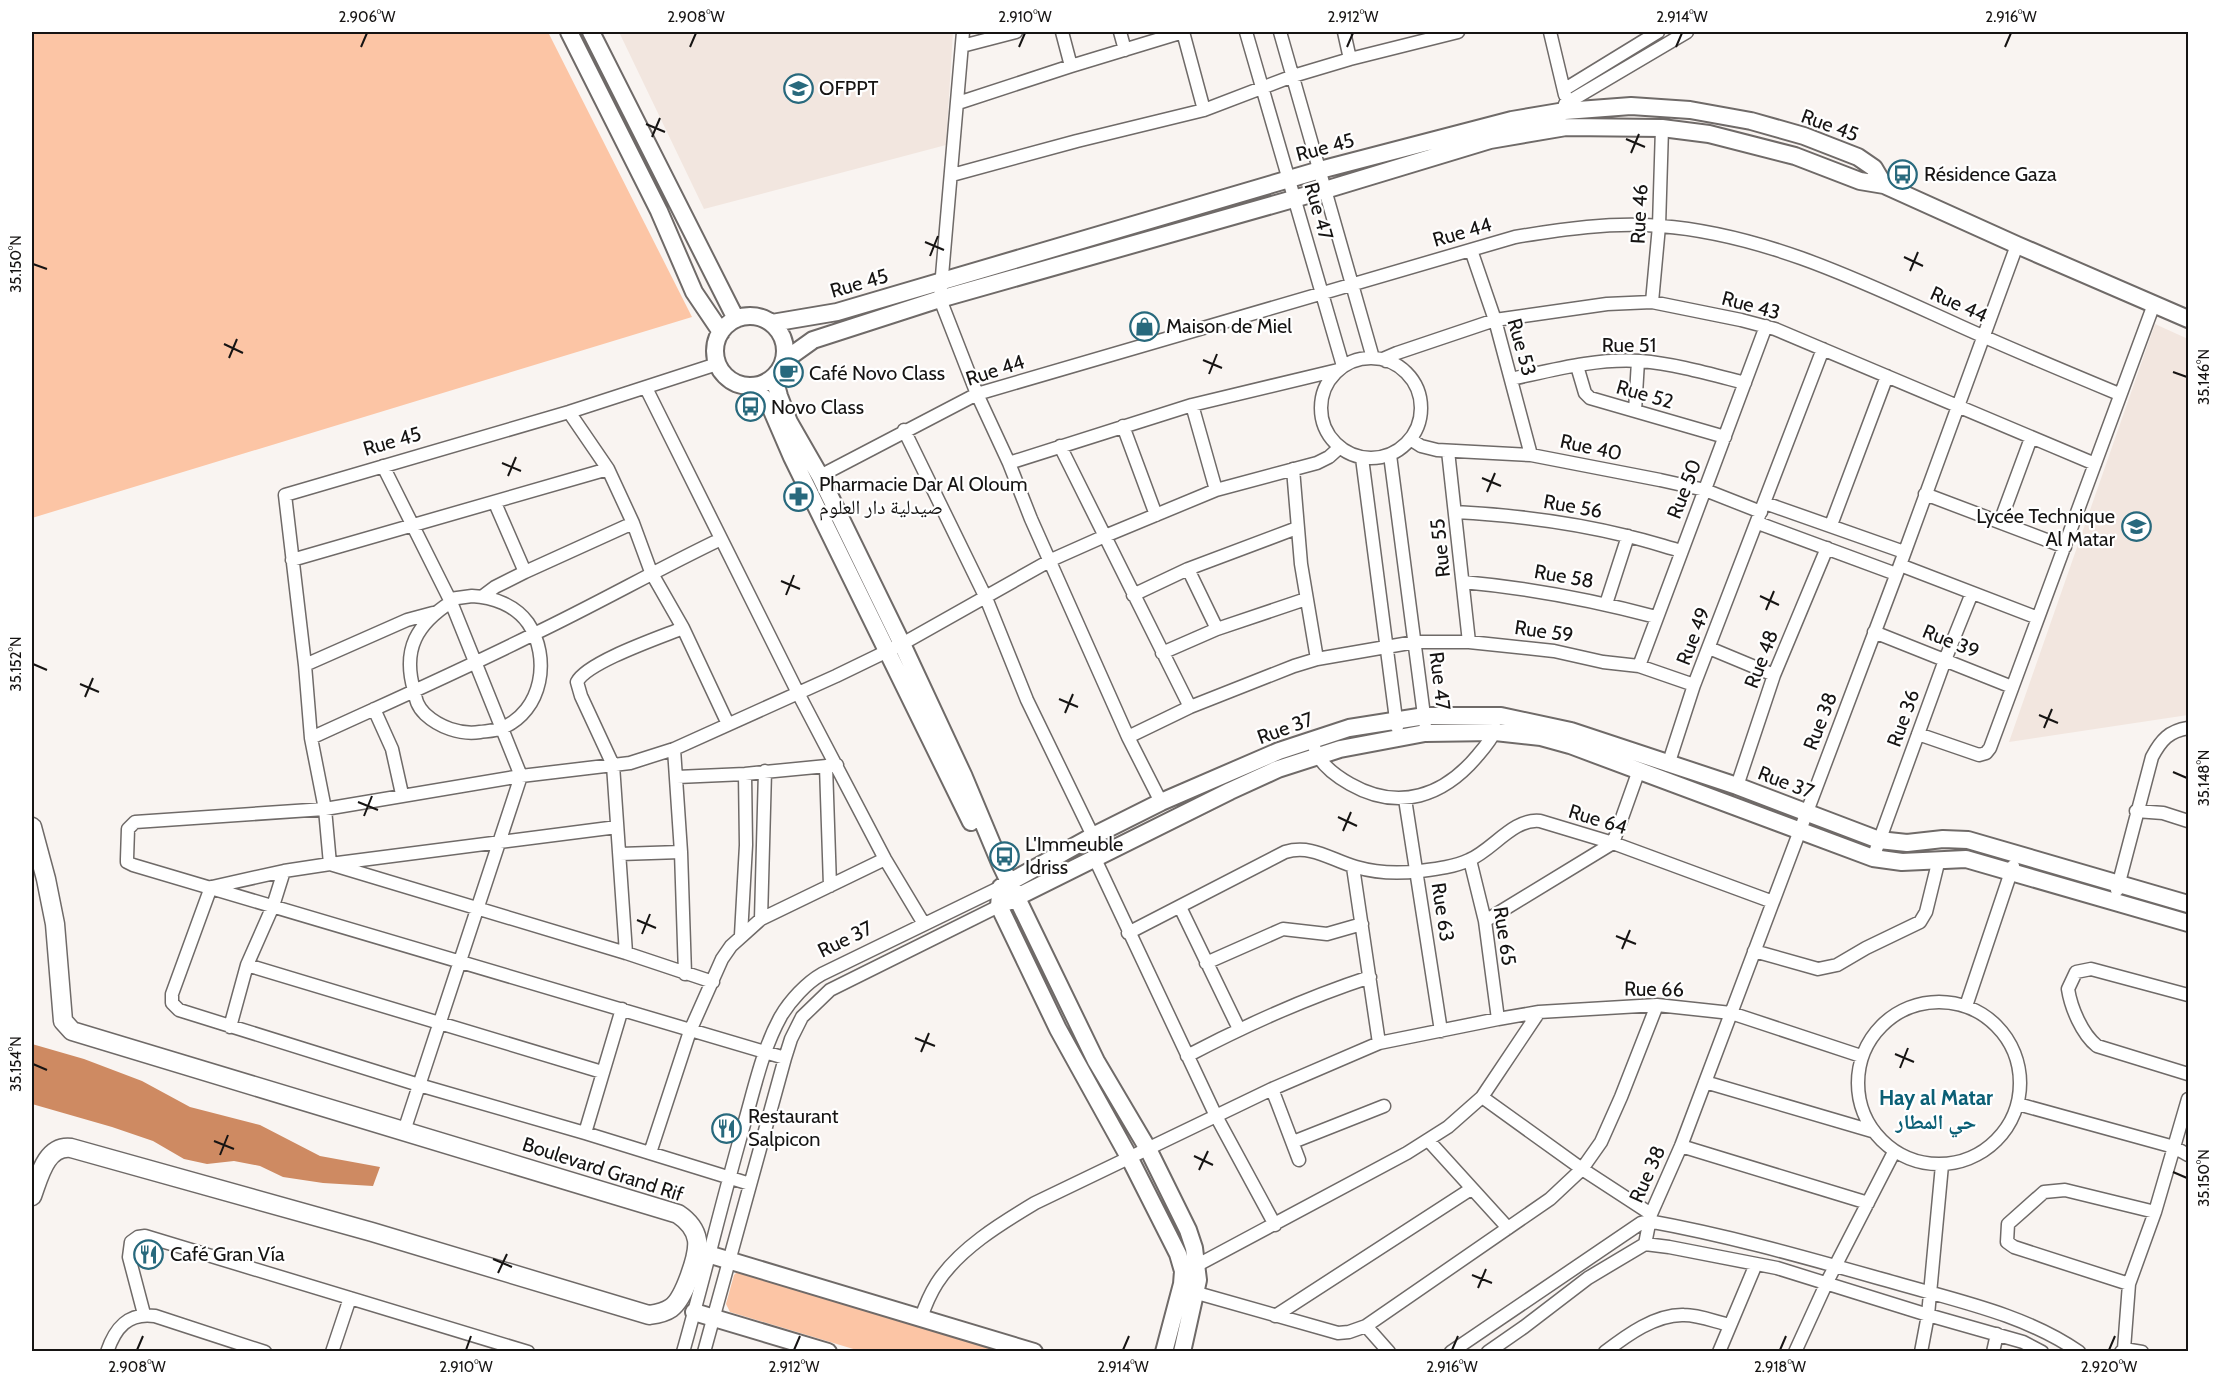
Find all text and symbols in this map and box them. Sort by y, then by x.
text: 2.906°W [339,8,396,26]
text: 2.908°W [667,8,726,26]
text: 2.910°W [998,8,1053,26]
text: 2.912°W [1328,8,1379,26]
text: 2.914°W [1656,8,1709,26]
text: 2.916°W [1985,8,2037,26]
school or university icon: OFPPT [782,72,814,104]
place label: OFPPT [819,76,879,100]
street label: Rue 45 [1798,104,1862,146]
street label: Rue 45 [1293,128,1357,166]
bus stop icon: Résidence Gaza [1887,158,1919,190]
place label: Résidence Gaza [1924,162,2057,186]
street label: Rue 47 [1299,179,1339,243]
street label: Rue 46 [1625,183,1653,245]
street label: Rue 44 [1430,212,1495,252]
text: 35.150°N [7,235,25,293]
street label: Rue 45 [827,263,891,303]
street label: Rue 44 [1927,281,1992,327]
street label: Rue 43 [1719,286,1783,324]
shop icon: Maison de Miel [1129,310,1161,342]
place label: Maison de Miel [1166,314,1292,338]
street label: Rue 53 [1502,315,1542,379]
street label: Rue 51 [1602,333,1656,357]
street label: Rue 44 [963,349,1028,391]
text: 35.146°N [2195,349,2213,405]
cafe icon: Café Novo Class [772,357,804,389]
place label: Café Novo Class [809,361,945,385]
street label: Rue 52 [1614,374,1676,414]
bus stop icon: Novo Class [734,391,766,423]
place label: Novo Class [771,395,864,419]
street label: Rue 45 [360,421,424,461]
street label: Rue 40 [1558,429,1624,465]
street label: Rue 50 [1662,456,1706,522]
place label: Pharmacie Dar Al Oloum صيدلية دار العلوم [819,472,1027,521]
pharmacy icon: Pharmacie Dar Al Oloum صيدلية دار العلوم [782,480,814,512]
street label: Rue 56 [1542,489,1604,523]
place label: Lycée Technique Al Matar [1976,504,2116,551]
school or university icon: Lycée Technique Al Matar [2120,511,2152,543]
street label: Rue 55 [1425,518,1455,578]
street label: Rue 58 [1532,559,1596,593]
street label: Rue 49 [1671,604,1715,668]
street label: Rue 59 [1513,615,1575,647]
street label: Rue 39 [1919,619,1983,663]
street label: Rue 48 [1739,626,1783,692]
text: 35.152°N [7,637,25,691]
street label: Rue 47 [1425,650,1455,712]
street label: Rue 36 [1882,686,1924,750]
street label: Rue 38 [1798,689,1842,753]
street label: Rue 37 [1254,707,1316,749]
text: 35.148°N [2195,750,2213,806]
street label: Rue 37 [1755,760,1817,804]
street label: Rue 64 [1566,799,1631,839]
place label: L'Immeuble Idriss [1025,832,1123,879]
bus stop icon: L'Immeuble Idriss [988,840,1020,872]
street label: Rue 63 [1427,881,1459,943]
street label: Rue 65 [1489,905,1521,967]
street label: Rue 37 [814,916,876,962]
street label: Rue 66 [1624,976,1684,1002]
text: 35.154°N [7,1036,25,1092]
district label: Hay al Matar حي المطار [1879,1085,1993,1138]
place label: Restaurant Salpicon [748,1104,839,1151]
restaurant icon: Restaurant Salpicon [711,1112,743,1144]
street label: Boulevard Grand Rif [519,1132,687,1206]
street label: Rue 38 [1624,1142,1670,1206]
text: 35.150°N [2195,1149,2213,1207]
restaurant icon: Café Gran Vía [133,1238,165,1270]
place label: Café Gran Vía [170,1242,285,1266]
text: 2.908°W [108,1358,167,1376]
text: 2.910°W [439,1358,494,1376]
text: 2.912°W [769,1358,820,1376]
text: 2.914°W [1097,1358,1150,1376]
text: 2.916°W [1426,1358,1478,1376]
text: 2.918°W [1754,1358,1807,1376]
text: 2.920°W [2081,1358,2138,1376]

